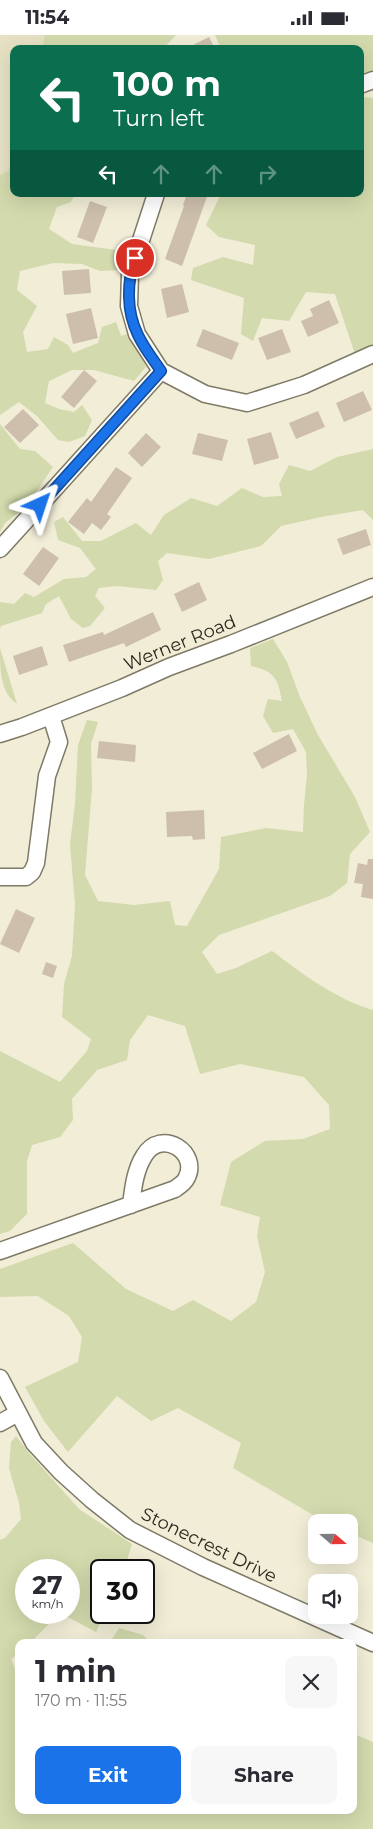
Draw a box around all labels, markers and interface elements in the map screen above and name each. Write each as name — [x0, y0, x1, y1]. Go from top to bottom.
text: 11:54 — [25, 6, 69, 29]
text: 100 m — [113, 62, 221, 105]
icon: left — [30, 65, 95, 130]
text: Turn left — [113, 105, 205, 132]
icon: left — [94, 160, 122, 188]
icon: ahead — [147, 160, 175, 188]
icon: ahead — [200, 160, 228, 188]
icon: right — [253, 160, 281, 188]
pin — [114, 237, 156, 279]
icon: arrive — [121, 244, 149, 272]
position arrow — [13, 478, 65, 530]
street label: Werner Road — [121, 611, 239, 675]
street label: Stonecrest Drive — [138, 1503, 281, 1587]
north arrow — [308, 1514, 358, 1564]
map controls — [308, 1514, 358, 1624]
speed limit sign: 30 — [90, 1559, 155, 1624]
text: 27 — [32, 1570, 63, 1600]
button: sound — [308, 1574, 358, 1624]
text: km/h — [31, 1596, 64, 1611]
text: 1 min — [35, 1653, 116, 1690]
button: close — [285, 1656, 337, 1708]
text: 170 m · 11:55 — [35, 1691, 127, 1710]
button: Exit — [35, 1746, 181, 1804]
button: Share — [191, 1746, 337, 1804]

